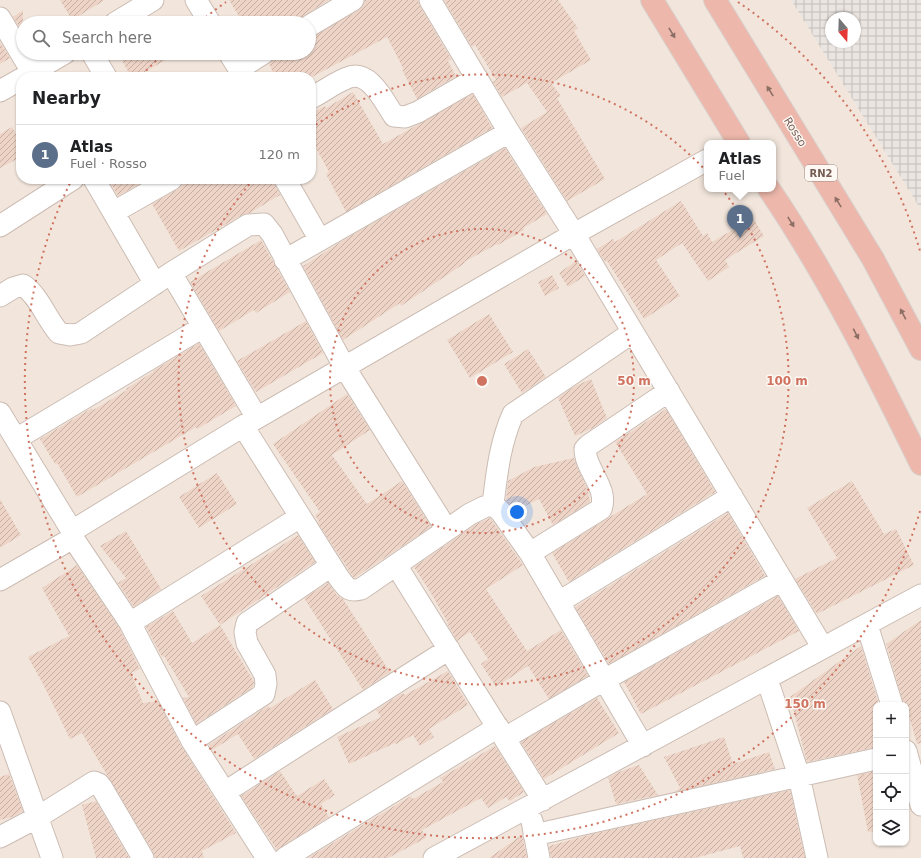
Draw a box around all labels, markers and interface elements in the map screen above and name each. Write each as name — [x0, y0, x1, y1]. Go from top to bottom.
north arrow — [825, 12, 861, 48]
search box — [16, 16, 316, 60]
icon: search — [30, 27, 52, 49]
one-way arrow — [669, 27, 676, 39]
text: Search here — [62, 29, 152, 47]
one-way arrow — [767, 85, 774, 97]
text: Nearby — [32, 88, 101, 108]
street label: Rosso — [781, 115, 809, 149]
text: Atlas — [70, 138, 113, 156]
popup — [704, 140, 776, 192]
text: 1 — [40, 147, 50, 162]
text: 120 m — [258, 147, 300, 162]
text: Atlas — [719, 150, 761, 168]
text: Fuel · Rosso — [70, 156, 147, 171]
road number: RN2 — [805, 165, 837, 181]
text: Fuel — [719, 168, 745, 183]
one-way arrow — [835, 196, 842, 208]
pin: 1 — [727, 205, 753, 238]
one-way arrow — [787, 216, 795, 227]
one-way arrow — [899, 309, 906, 320]
one-way arrow — [852, 329, 859, 340]
centre of rings — [475, 374, 489, 388]
text: 50 m — [617, 374, 651, 388]
text: 100 m — [766, 374, 808, 388]
your location — [507, 502, 527, 522]
text: 150 m — [784, 697, 826, 711]
map controls — [873, 702, 909, 846]
button: + — [873, 702, 909, 738]
button: − — [873, 738, 909, 774]
button: locate — [873, 774, 909, 810]
button: layers — [873, 810, 909, 846]

